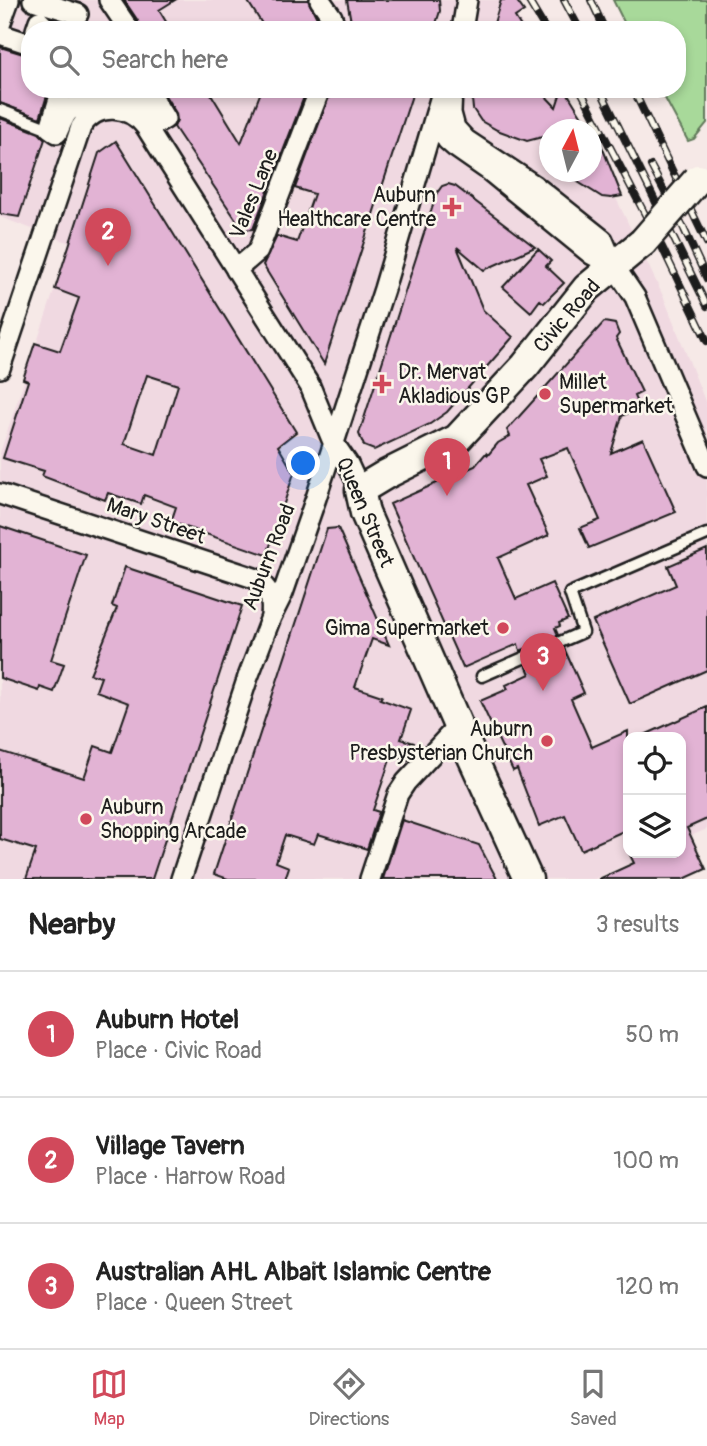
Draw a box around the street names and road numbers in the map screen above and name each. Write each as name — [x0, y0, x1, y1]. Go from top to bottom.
street label: Vales Lane — [224, 144, 285, 243]
street label: Civic Road — [528, 273, 606, 359]
street label: Queen Street — [330, 453, 401, 572]
street label: Mary Street — [103, 491, 210, 551]
street label: Auburn Road — [236, 500, 302, 614]

